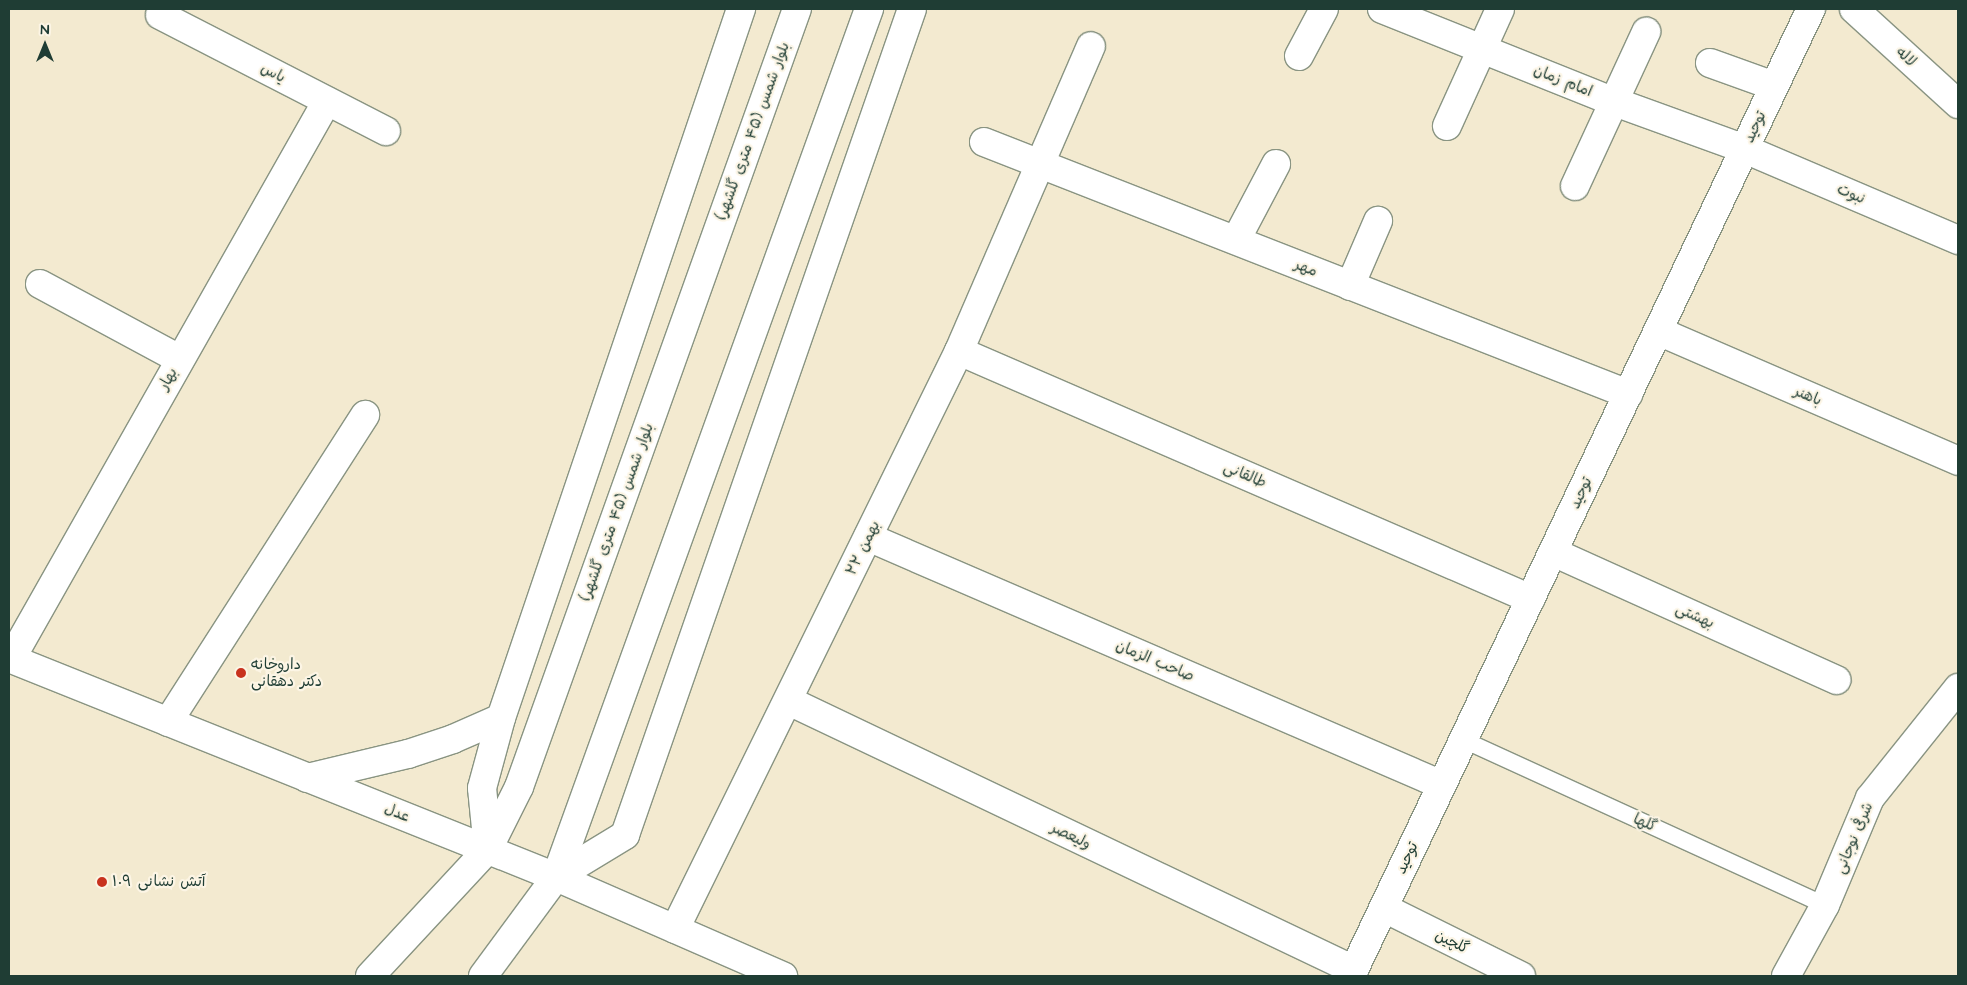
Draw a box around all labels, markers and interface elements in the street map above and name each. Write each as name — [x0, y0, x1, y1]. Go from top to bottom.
north arrow — [20, 20, 70, 70]
text: N — [41, 20, 49, 40]
street label: بلوار شمس (۴۵ متری گلشهر) — [712, 40, 794, 222]
street label: لاله — [1892, 43, 1920, 71]
street label: یاس — [258, 59, 288, 87]
street label: امام زمان — [1531, 61, 1595, 101]
street label: توحید — [1740, 108, 1770, 146]
street label: نبوت — [1834, 180, 1868, 208]
street label: مهر — [1292, 255, 1320, 281]
street label: بهار — [155, 365, 181, 393]
street label: باهنر — [1792, 382, 1824, 410]
street label: بلوار شمس (۴۵ متری گلشهر) — [576, 421, 658, 603]
street label: طالقانی — [1221, 458, 1269, 492]
street label: توحید — [1566, 474, 1596, 512]
street label: ۲۲ بهمن — [842, 518, 884, 578]
street label: بهشتی — [1673, 600, 1717, 632]
street label: صاحب الزمان — [1113, 636, 1197, 686]
place label: داروخانه دکتر دهقانی — [251, 655, 322, 690]
marker: داروخانه دکتر دهقانی — [235, 667, 247, 679]
street label: عدل — [382, 800, 412, 826]
street label: شرفی نوجانی — [1831, 800, 1877, 876]
street label: گلها — [1630, 810, 1660, 836]
street label: ولیعصر — [1048, 819, 1094, 853]
street label: توحید — [1392, 839, 1422, 877]
place label: آتش نشانی ۱۰۹ — [112, 873, 205, 891]
marker: آتش نشانی ۱۰۹ — [96, 876, 108, 888]
street label: گلچین — [1432, 926, 1472, 958]

